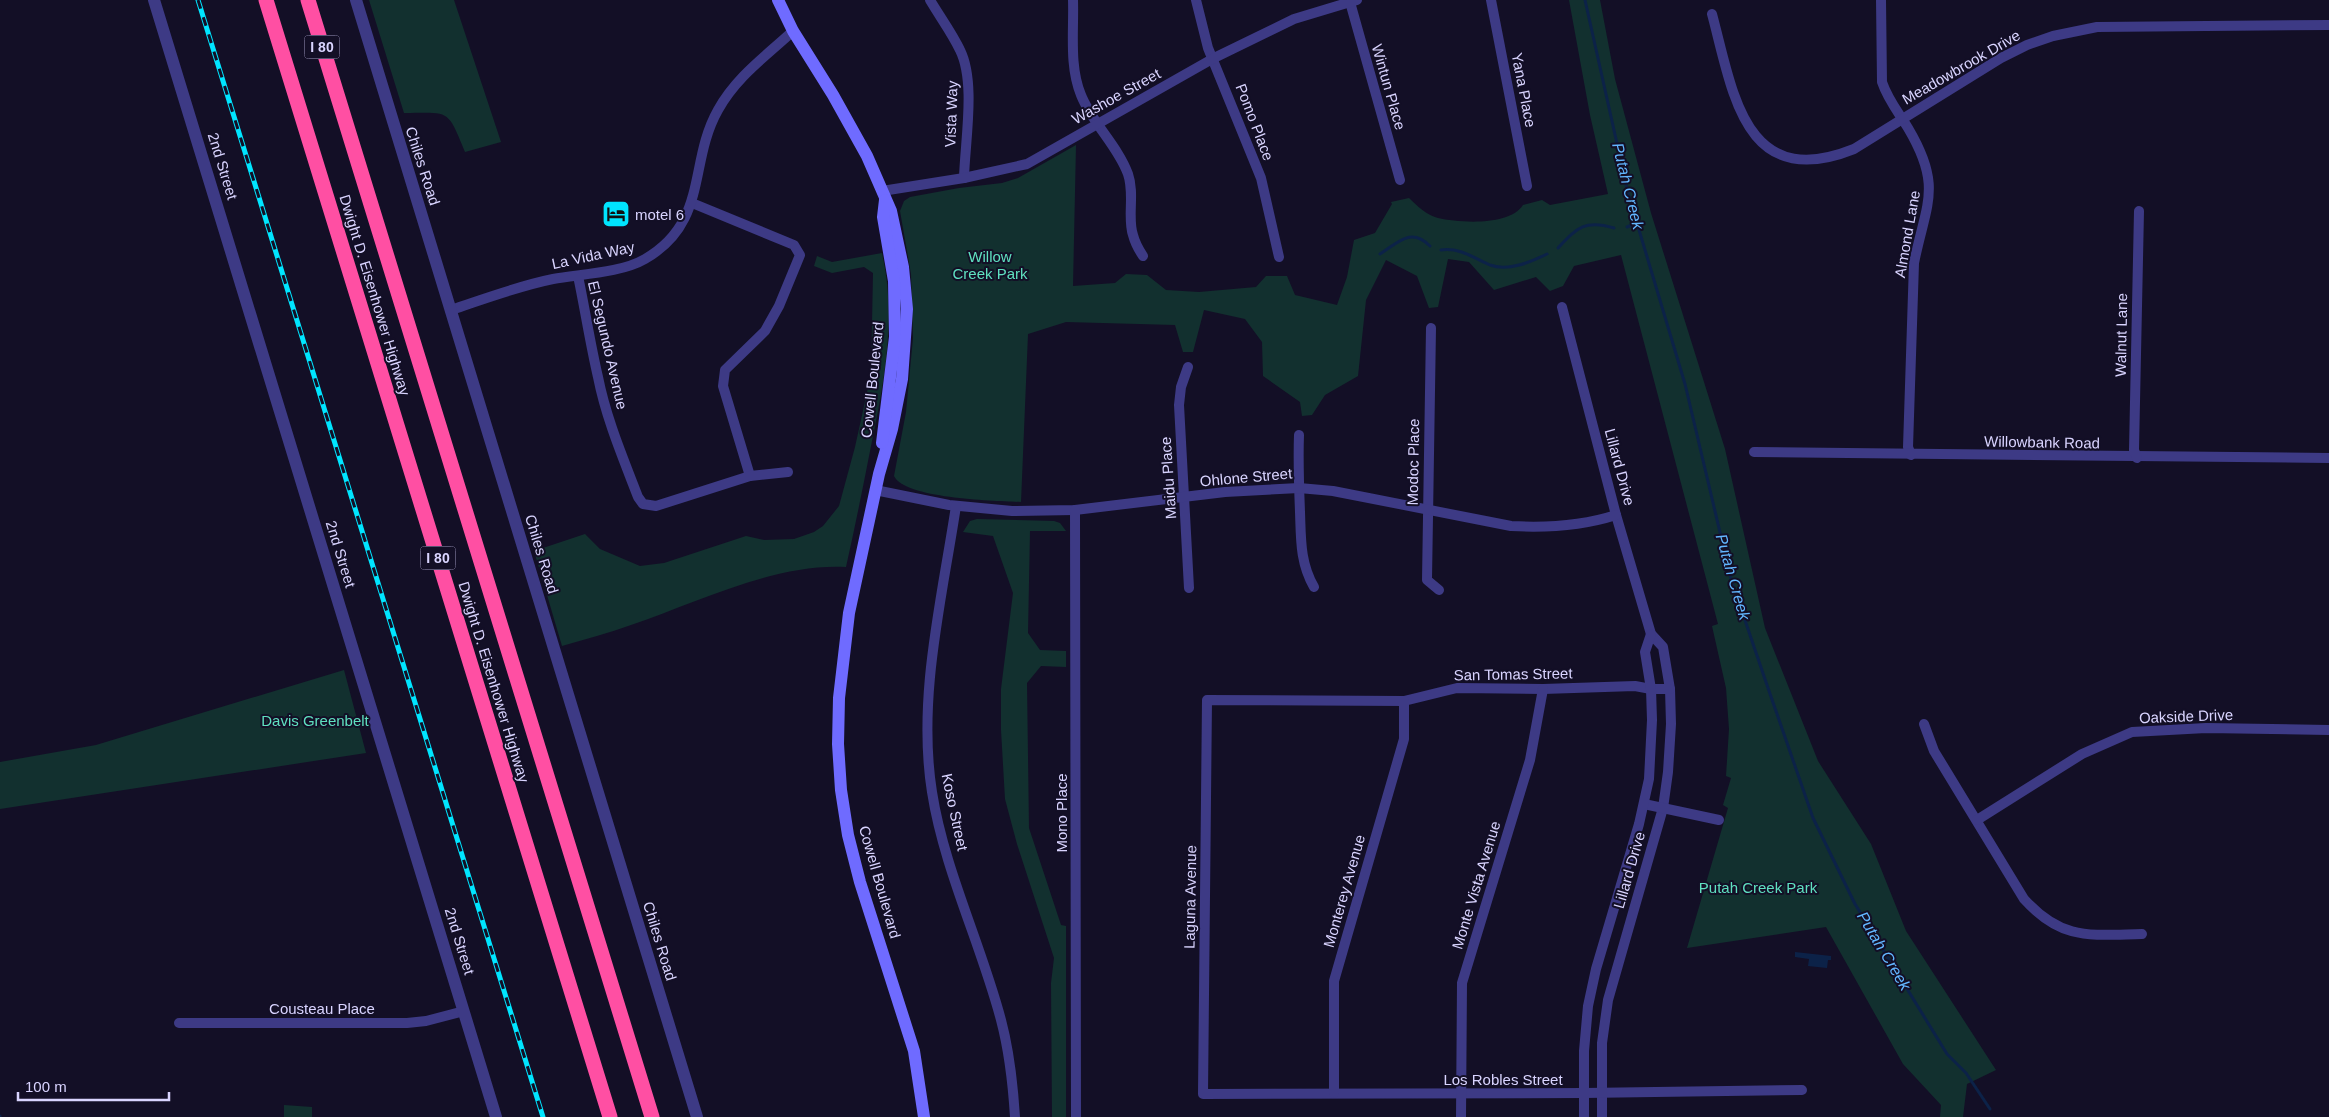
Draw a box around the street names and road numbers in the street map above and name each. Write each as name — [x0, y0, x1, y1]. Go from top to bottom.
street label: Meadowbrook Drive — [1899, 26, 2023, 108]
road number: I 80 — [304, 36, 340, 58]
street label: Wintun Place — [1369, 42, 1409, 132]
street label: Yana Place — [1508, 51, 1540, 129]
street label: Washoe Street — [1069, 64, 1164, 127]
street label: Vista Way — [941, 80, 961, 148]
street label: Pomo Place — [1233, 81, 1277, 163]
street label: Chiles Road — [402, 125, 444, 207]
street label: 2nd Street — [205, 130, 241, 202]
street label: Almond Lane — [1891, 189, 1923, 279]
street label: Dwight D. Eisenhower Highway — [336, 192, 414, 398]
street label: La Vida Way — [550, 238, 636, 272]
street label: El Segundo Avenue — [585, 279, 631, 411]
street label: Walnut Lane — [2112, 293, 2130, 377]
street label: Cowell Boulevard — [857, 321, 887, 439]
street label: Modoc Place — [1404, 418, 1422, 506]
street label: Lillard Drive — [1602, 427, 1638, 507]
street label: Willowbank Road — [1984, 432, 2100, 452]
street label: Maidu Place — [1157, 436, 1179, 520]
street label: Ohlone Street — [1199, 464, 1294, 490]
street label: Chiles Road — [522, 512, 562, 596]
street label: 2nd Street — [323, 518, 359, 590]
road number: I 80 — [420, 546, 456, 570]
street label: Dwight D. Eisenhower Highway — [455, 579, 533, 785]
street label: San Tomas Street — [1453, 664, 1573, 684]
street label: Oakside Drive — [2139, 706, 2233, 726]
street label: Koso Street — [939, 772, 972, 853]
street label: Mono Place — [1053, 773, 1070, 853]
street label: Monte Vista Avenue — [1448, 819, 1504, 951]
street label: Cowell Boulevard — [856, 824, 904, 940]
street label: Lillard Drive — [1610, 830, 1648, 910]
street label: Monterey Avenue — [1320, 833, 1368, 949]
street label: Laguna Avenue — [1181, 845, 1199, 949]
street label: Chiles Road — [640, 899, 680, 983]
street label: 2nd Street — [442, 905, 478, 977]
street label: Cousteau Place — [269, 1000, 375, 1017]
street label: Los Robles Street — [1443, 1071, 1563, 1088]

